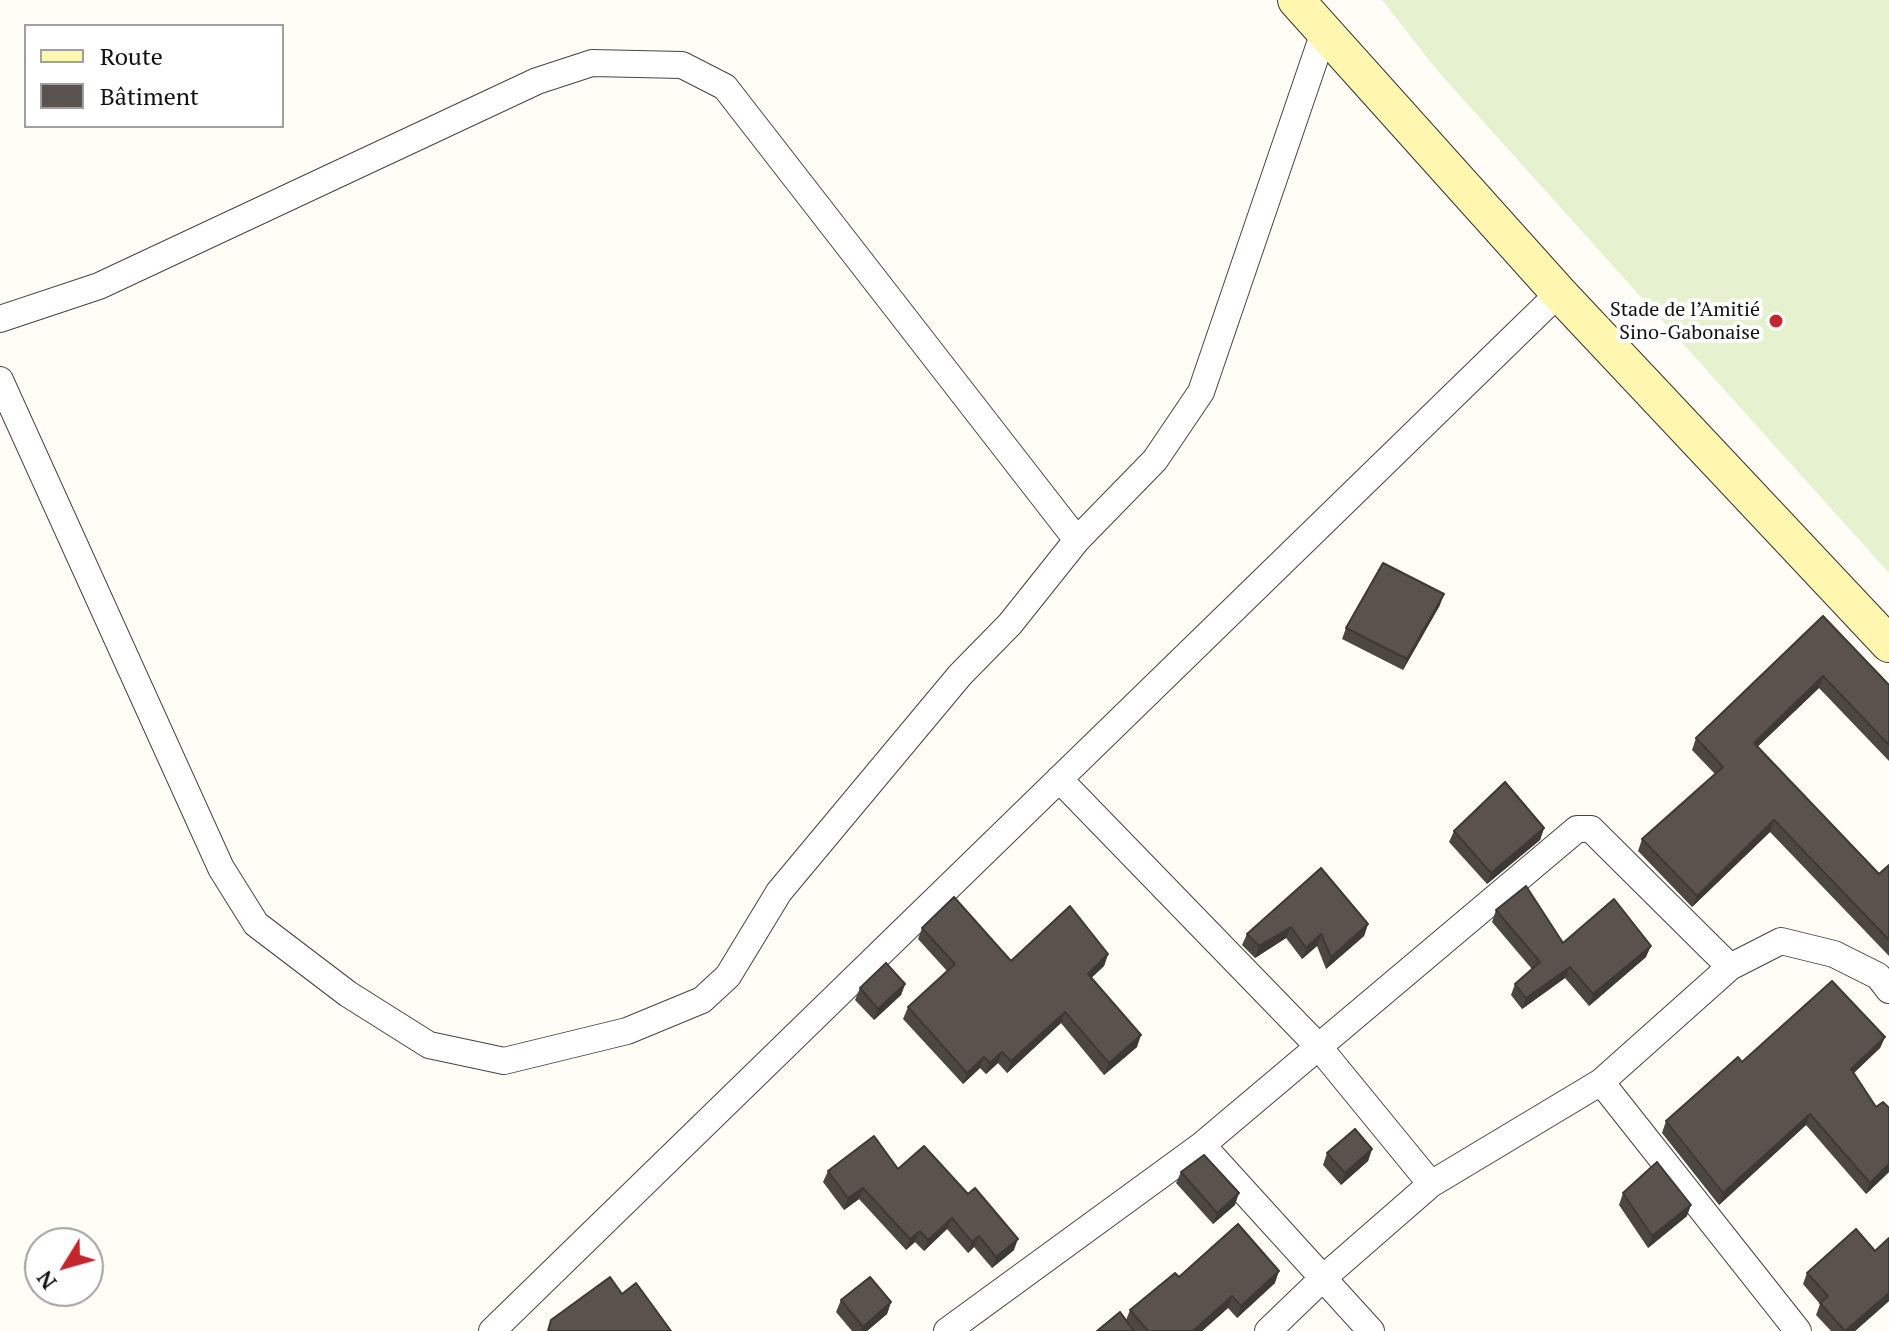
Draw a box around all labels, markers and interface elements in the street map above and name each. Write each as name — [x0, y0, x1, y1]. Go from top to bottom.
legend — [24, 24, 284, 128]
text: Route — [100, 40, 163, 72]
text: Bâtiment — [100, 80, 199, 112]
place label: Stade de l’Amitié Sino-Gabonaise — [1610, 298, 1760, 345]
marker: Stade de l’Amitié Sino-Gabonaise — [1767, 312, 1785, 330]
north arrow — [24, 1227, 104, 1307]
text: N — [29, 1265, 63, 1296]

